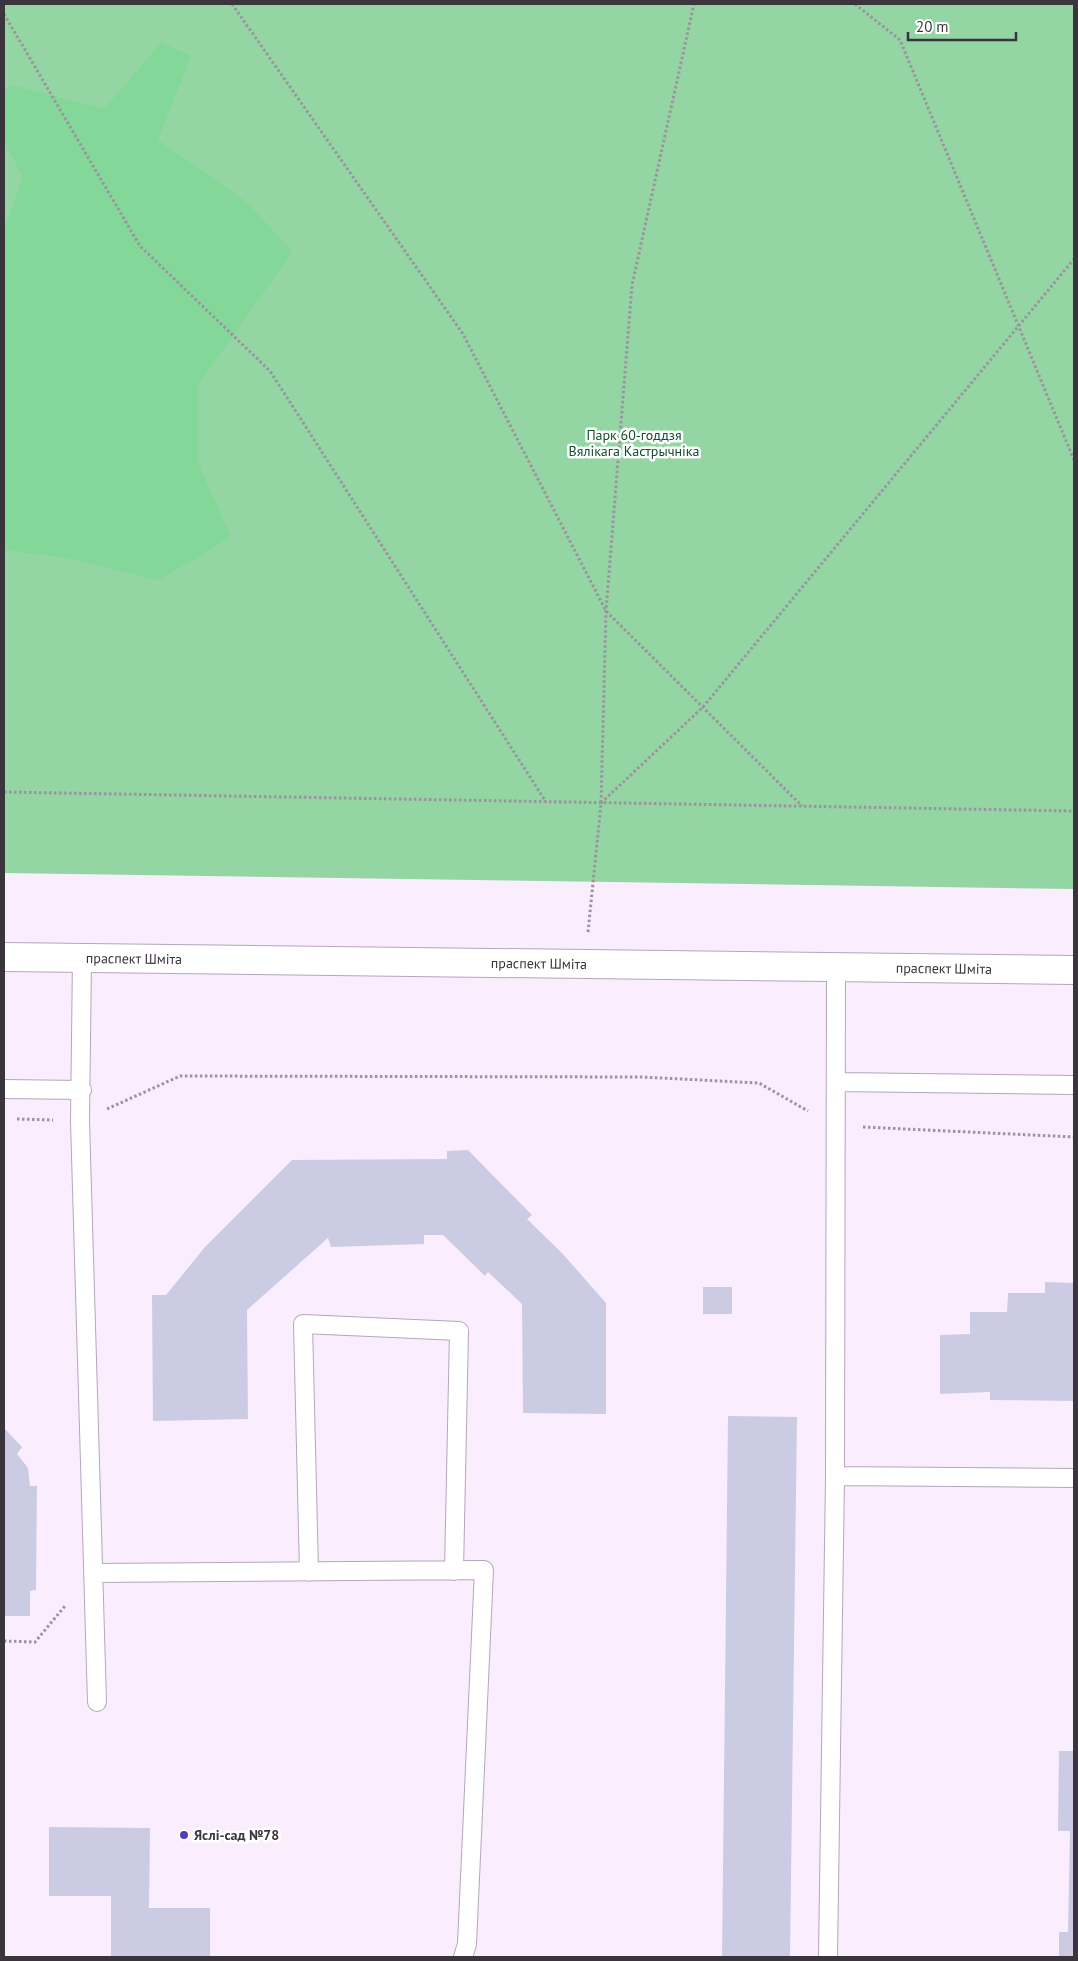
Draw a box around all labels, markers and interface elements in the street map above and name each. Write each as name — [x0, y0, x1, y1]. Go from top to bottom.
scale bar — [908, 10, 1016, 42]
text: 20 m — [916, 17, 949, 36]
park label: Парк 60-годдзя Вялікага Кастрычніка — [569, 426, 699, 460]
street label: праспект Шміта — [86, 949, 182, 968]
street label: праспект Шміта — [491, 954, 587, 973]
street label: праспект Шміта — [896, 959, 992, 978]
place label: Яслі-сад №78 — [194, 1826, 279, 1844]
marker: Яслі-сад №78 — [178, 1829, 190, 1841]

